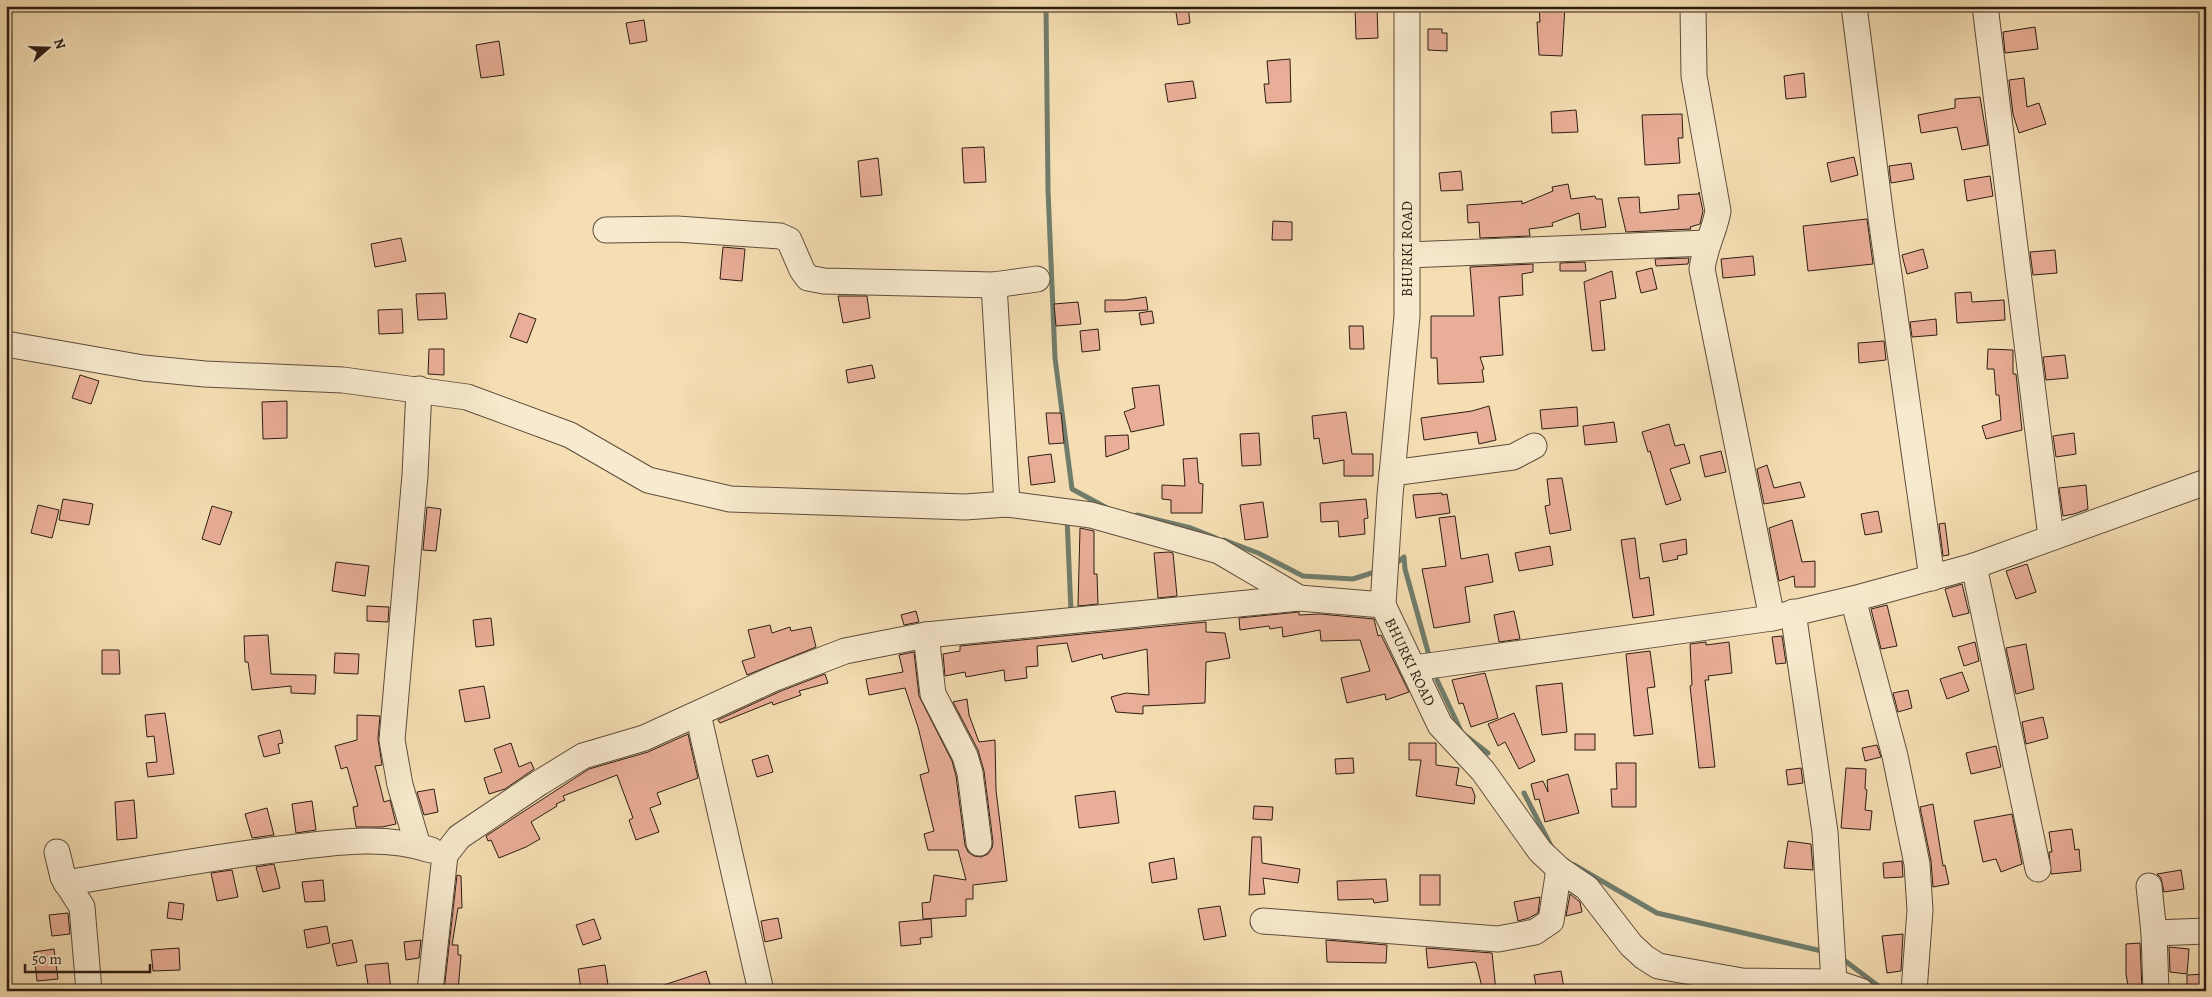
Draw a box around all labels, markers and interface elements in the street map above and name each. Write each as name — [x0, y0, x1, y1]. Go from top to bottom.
north arrow — [22, 22, 72, 72]
text: N — [49, 36, 70, 52]
street label: BHURKI ROAD — [1397, 201, 1417, 297]
street label: BHURKI ROAD — [1380, 614, 1440, 710]
scale bar — [25, 942, 150, 974]
text: 50 m — [32, 949, 62, 969]

